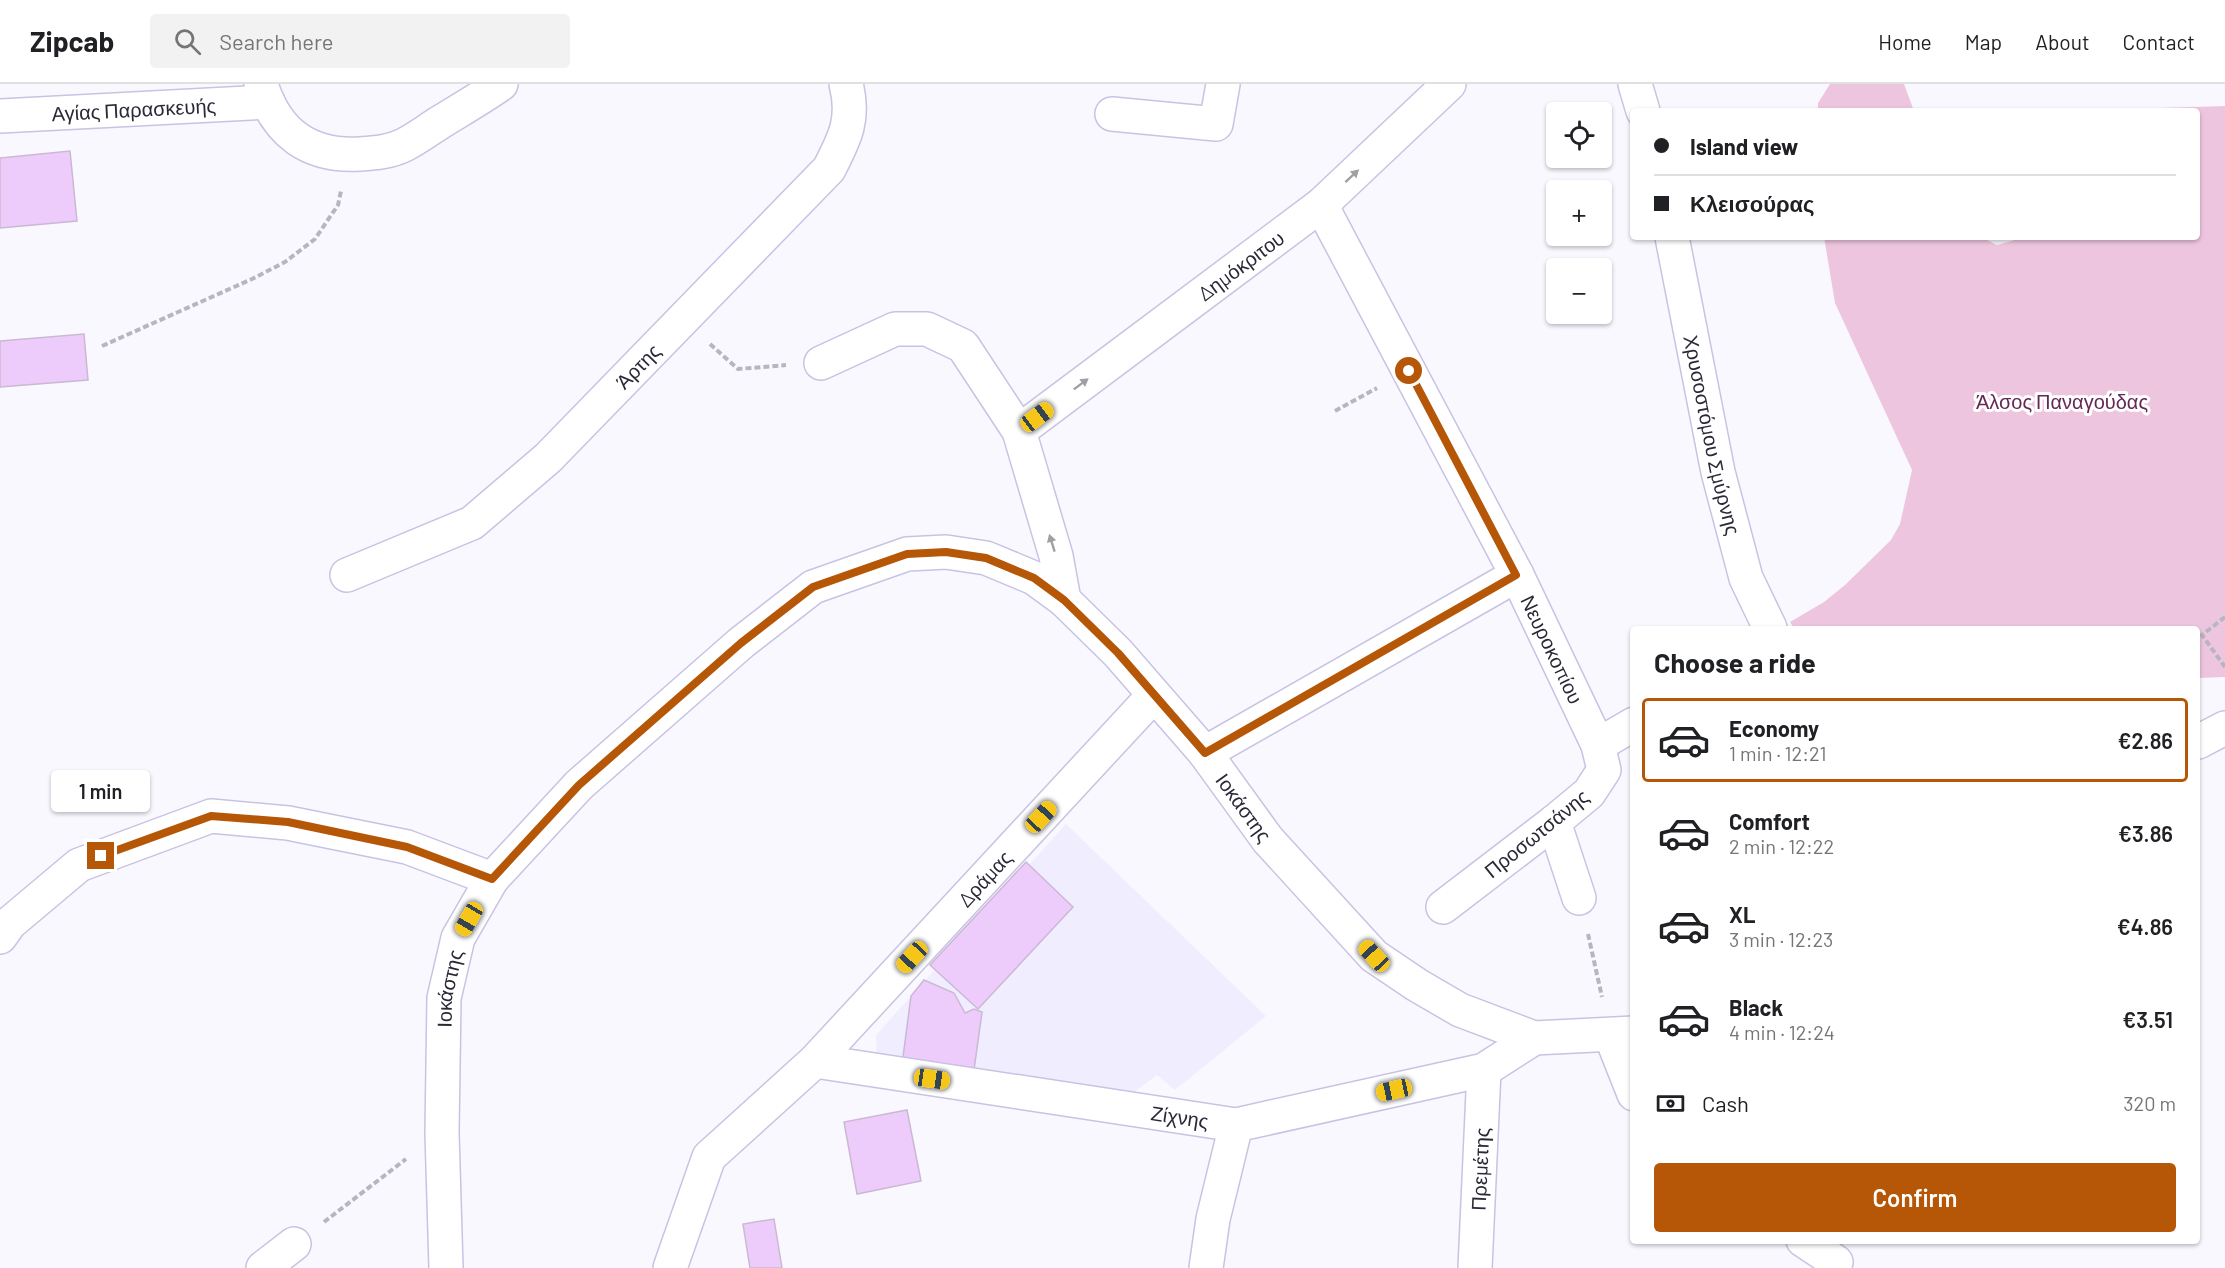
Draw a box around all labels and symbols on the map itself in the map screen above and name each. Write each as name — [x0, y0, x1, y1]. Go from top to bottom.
street label: Αγίας Παρασκευής — [51, 93, 217, 125]
one-way arrow — [1345, 169, 1359, 183]
street label: Δημόκριτου — [1193, 225, 1289, 305]
street label: Χρυσοστόμου Σμύρνης — [1679, 333, 1746, 538]
street label: Άρτης — [611, 338, 665, 393]
route start — [1395, 357, 1422, 384]
one-way arrow — [1073, 378, 1089, 390]
park label: Άλσος Παναγούδας — [1976, 389, 2148, 413]
car — [1017, 399, 1057, 435]
one-way arrow — [1047, 534, 1056, 552]
street label: Νευροκοπίου — [1516, 591, 1588, 707]
street label: Ιοκάστης — [1211, 768, 1277, 847]
callout: 1 min — [51, 769, 150, 811]
street label: Προσωτσάνης — [1479, 784, 1593, 882]
car — [1022, 798, 1060, 836]
route end — [87, 842, 114, 869]
street label: Δράμας — [953, 845, 1017, 911]
car — [452, 899, 486, 939]
car — [1355, 937, 1393, 975]
car — [893, 938, 931, 976]
street label: Ιοκάστης — [432, 947, 467, 1028]
car — [913, 1068, 951, 1090]
car — [1375, 1077, 1413, 1103]
street label: Ζίχνης — [1149, 1100, 1211, 1133]
street label: Πρεμέτης — [1466, 1127, 1493, 1211]

